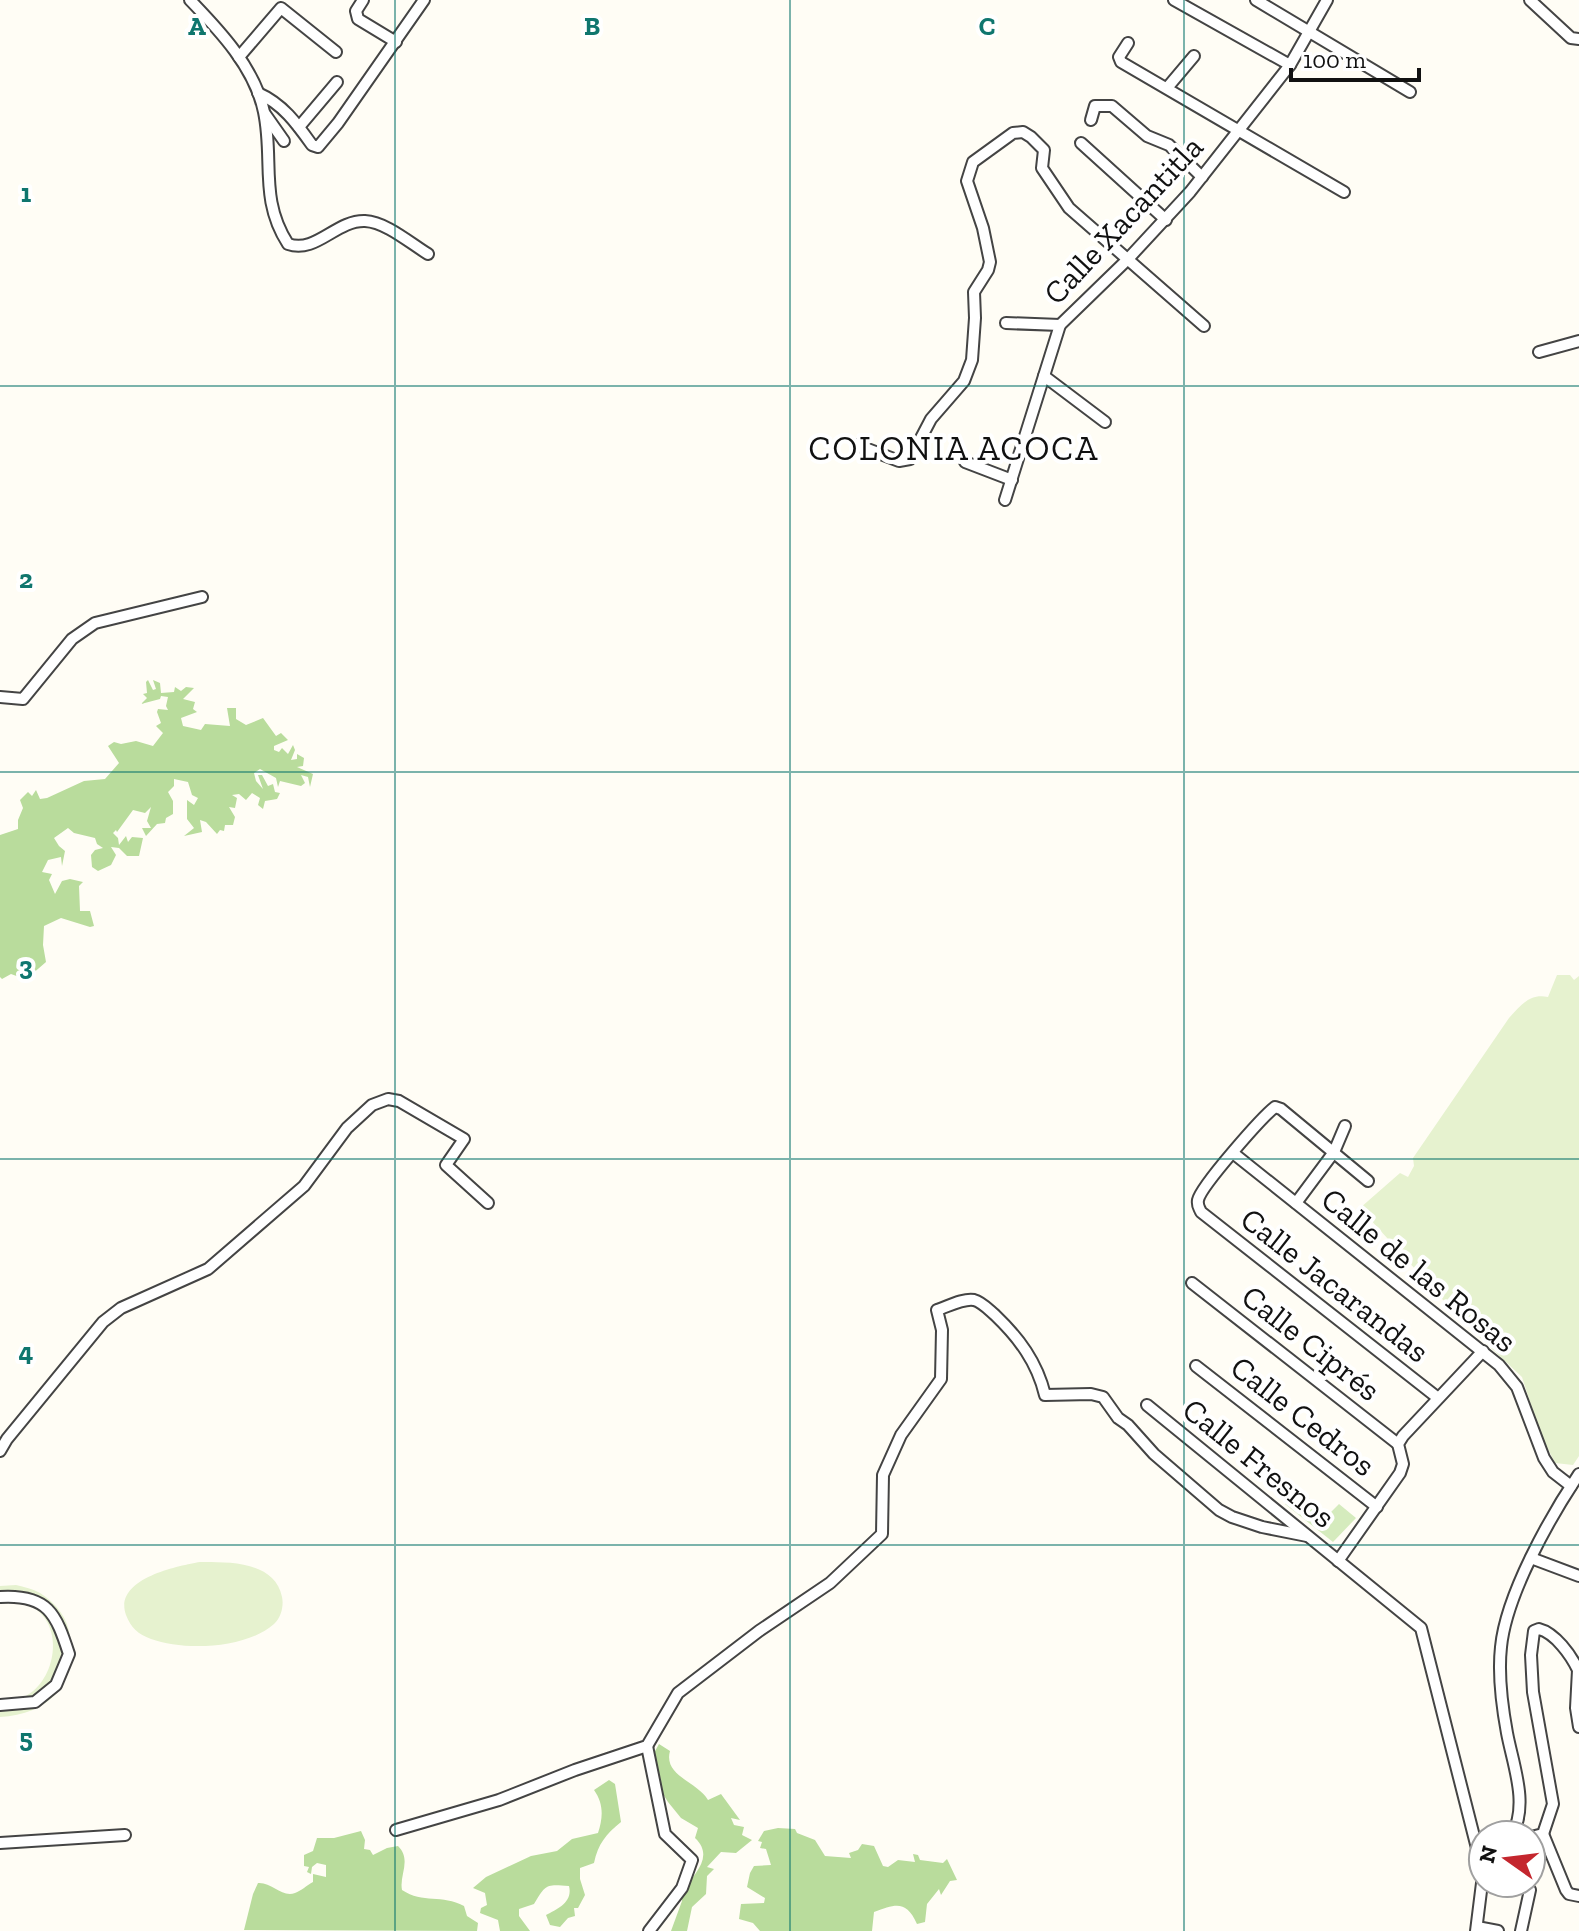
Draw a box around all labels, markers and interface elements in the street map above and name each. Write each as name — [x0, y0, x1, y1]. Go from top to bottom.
text: A — [188, 10, 206, 42]
text: B — [584, 10, 600, 42]
text: C — [979, 10, 995, 42]
scale bar — [1291, 32, 1419, 82]
text: 100 m — [1303, 45, 1366, 74]
street label: Calle Xacantitla — [1035, 128, 1211, 312]
text: 1 — [21, 177, 32, 209]
district label: COLONIA ACOCA — [809, 428, 1099, 469]
text: 2 — [19, 563, 33, 595]
text: 3 — [19, 950, 33, 982]
street label: Calle de las Rosas — [1314, 1180, 1524, 1360]
street label: Calle Jacarandas — [1233, 1200, 1437, 1370]
street label: Calle Ciprés — [1234, 1277, 1388, 1409]
text: 4 — [19, 1336, 34, 1368]
street label: Calle Cedros — [1223, 1348, 1383, 1484]
street label: Calle Fresnos — [1175, 1390, 1343, 1536]
text: 5 — [19, 1722, 33, 1754]
north arrow — [1467, 1819, 1547, 1899]
text: N — [1473, 1843, 1503, 1866]

